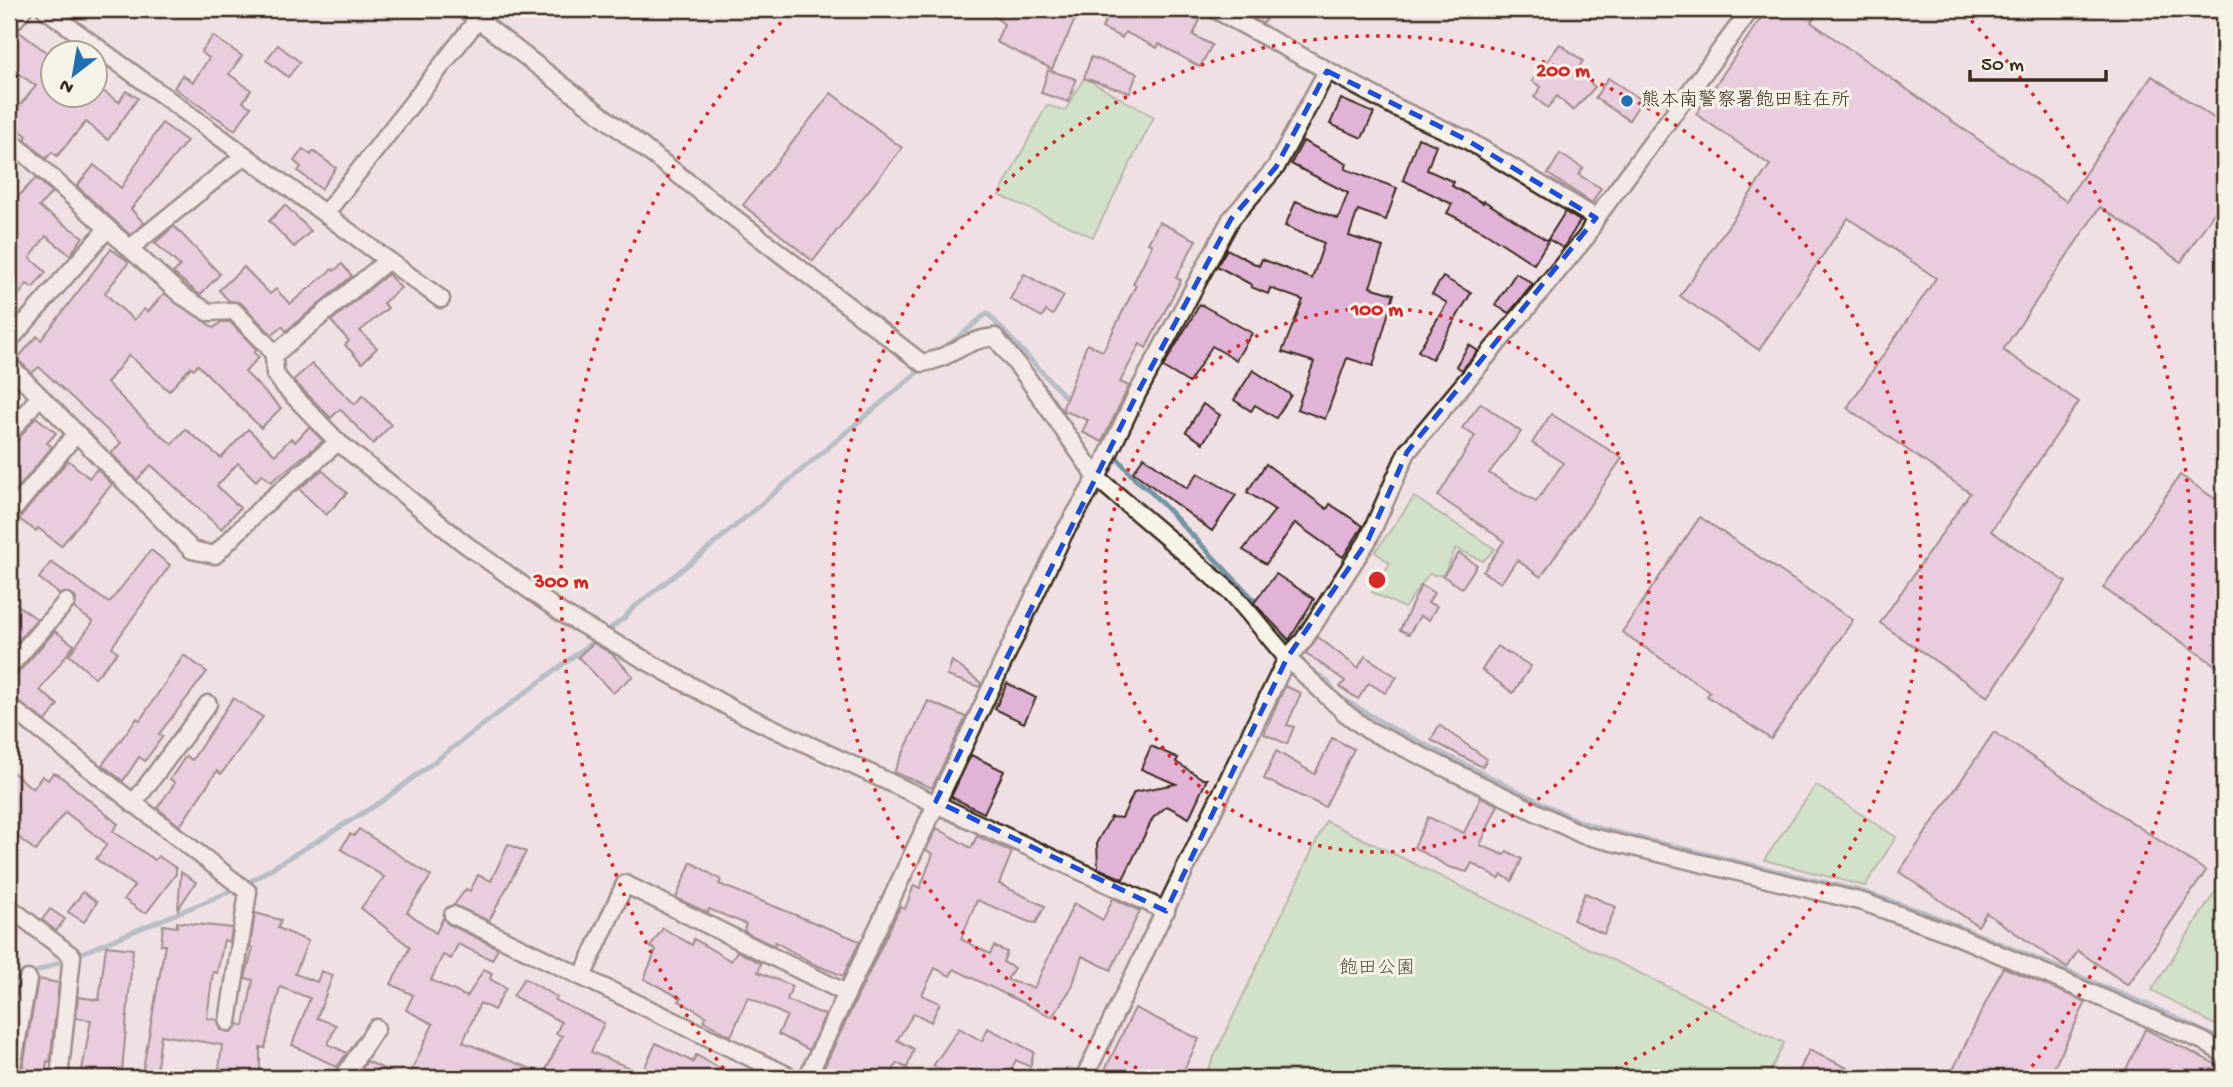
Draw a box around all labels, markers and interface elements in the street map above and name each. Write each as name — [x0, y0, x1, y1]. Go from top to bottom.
north arrow — [38, 38, 108, 108]
scale bar — [1970, 38, 2107, 82]
text: 50 m — [1981, 54, 2024, 79]
text: 200 m — [1536, 60, 1590, 85]
text: N — [56, 73, 78, 99]
place label: 熊本南警察署飽田駐在所 — [1641, 89, 1850, 113]
marker: 熊本南警察署飽田駐在所 — [1619, 93, 1635, 109]
text: 100 m — [1350, 299, 1403, 324]
centre of rings — [1365, 568, 1389, 592]
text: 300 m — [533, 571, 588, 596]
park label: 飽田公園 — [1339, 957, 1415, 981]

